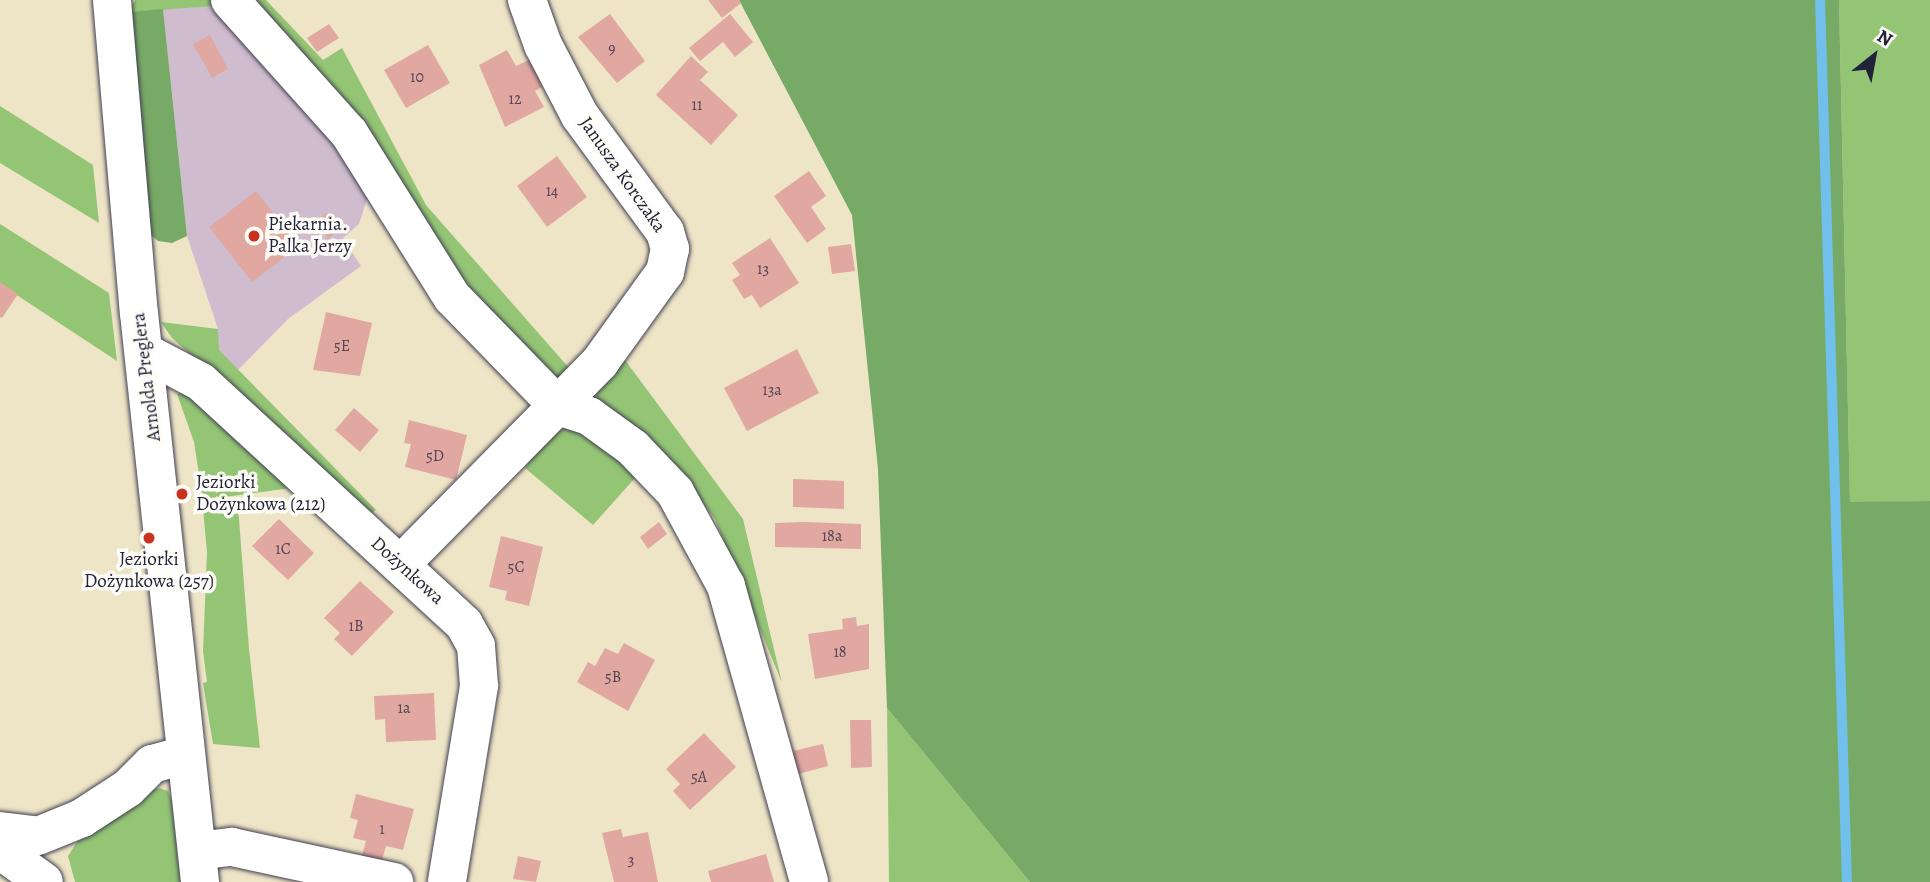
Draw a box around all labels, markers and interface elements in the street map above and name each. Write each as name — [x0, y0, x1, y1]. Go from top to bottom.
north arrow — [1839, 21, 1909, 91]
text: N — [1872, 23, 1897, 53]
house number: 9 — [608, 39, 616, 59]
house number: 10 — [410, 67, 424, 87]
house number: 12 — [508, 89, 522, 109]
house number: 11 — [692, 95, 702, 115]
street label: Janusza Korczaka — [574, 113, 670, 237]
house number: 14 — [546, 181, 558, 201]
place label: Piekarnia. Palka Jerzy — [268, 214, 352, 258]
marker: Piekarnia. Palka Jerzy — [246, 228, 262, 244]
house number: 13 — [757, 259, 769, 279]
street label: Arnolda Preglera — [128, 311, 166, 443]
house number: 5E — [334, 336, 350, 356]
house number: 13a — [762, 380, 782, 400]
house number: 5D — [426, 446, 444, 466]
place label: Jeziorki Dożynkowa (212) — [196, 472, 325, 516]
marker: Jeziorki Dożynkowa (212) — [174, 486, 190, 502]
house number: 18a — [822, 526, 842, 546]
marker: Jeziorki Dożynkowa (257) — [141, 530, 157, 546]
street label: Dożynkowa — [366, 532, 448, 610]
house number: 1C — [275, 539, 291, 559]
place label: Jeziorki Dożynkowa (257) — [84, 549, 214, 593]
house number: 5C — [508, 557, 524, 577]
house number: 1B — [348, 616, 364, 636]
house number: 18 — [833, 642, 847, 662]
house number: 5B — [605, 667, 621, 687]
house number: 1a — [398, 698, 410, 718]
house number: 5A — [691, 767, 707, 787]
house number: 1 — [379, 819, 385, 839]
house number: 3 — [628, 850, 634, 870]

